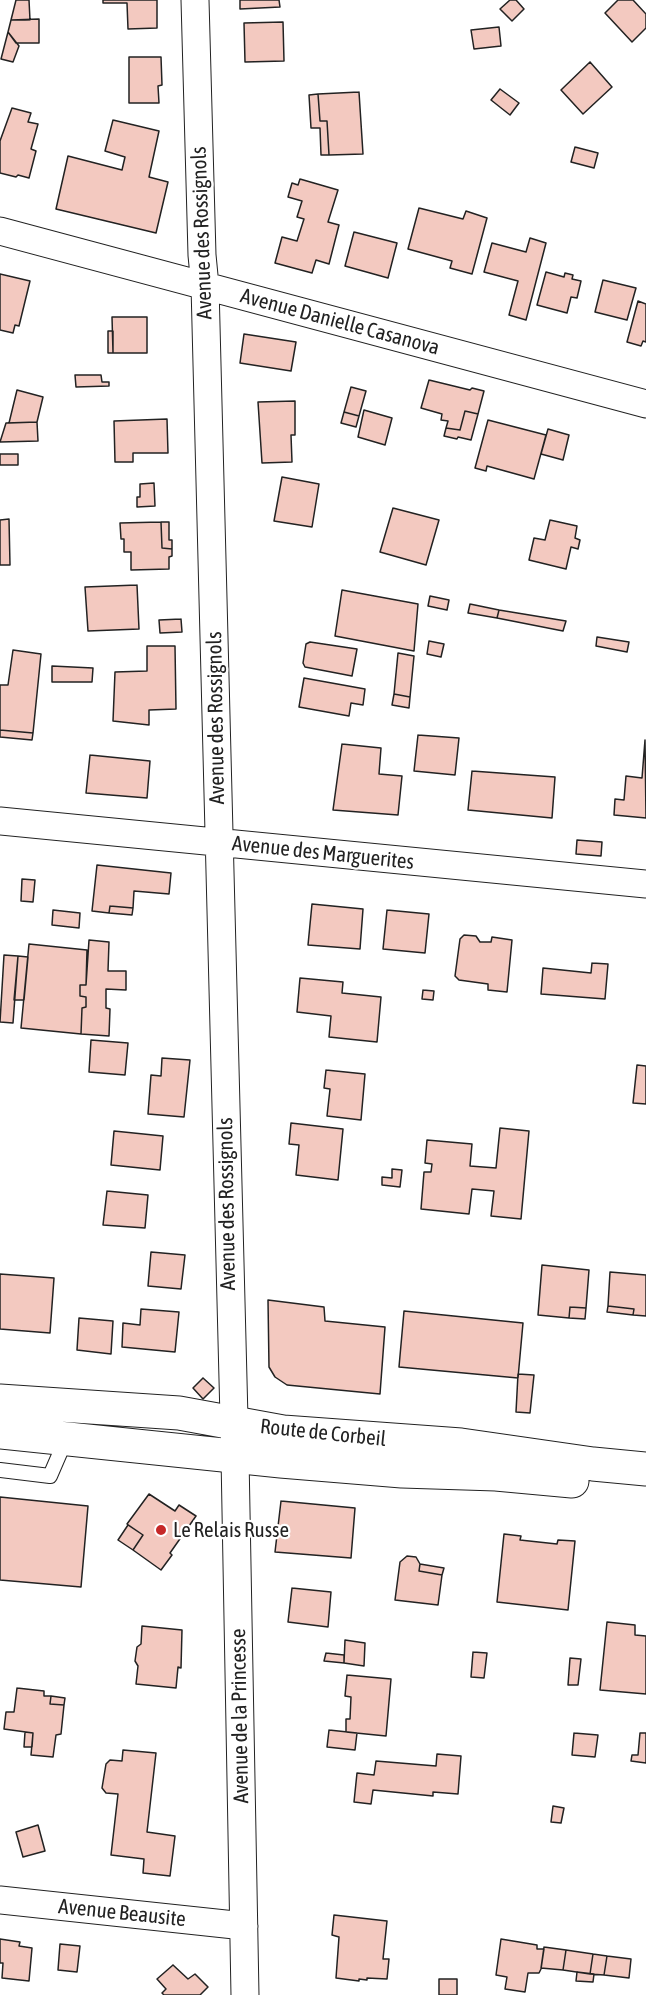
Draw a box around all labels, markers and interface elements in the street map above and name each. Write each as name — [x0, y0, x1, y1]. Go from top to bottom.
street label: Avenue des Rossignols — [186, 146, 218, 320]
street label: Avenue Danielle Casanova — [238, 283, 442, 361]
street label: Avenue des Rossignols — [202, 631, 230, 805]
street label: Avenue des Marguerites — [231, 831, 415, 875]
street label: Avenue des Rossignols — [213, 1117, 241, 1291]
street label: Route de Corbeil — [259, 1414, 387, 1452]
place label: Le Relais Russe — [173, 1517, 289, 1543]
marker: Le Relais Russe — [154, 1523, 168, 1537]
street label: Avenue de la Princesse — [226, 1628, 254, 1804]
street label: Avenue Beausite — [57, 1894, 187, 1932]

